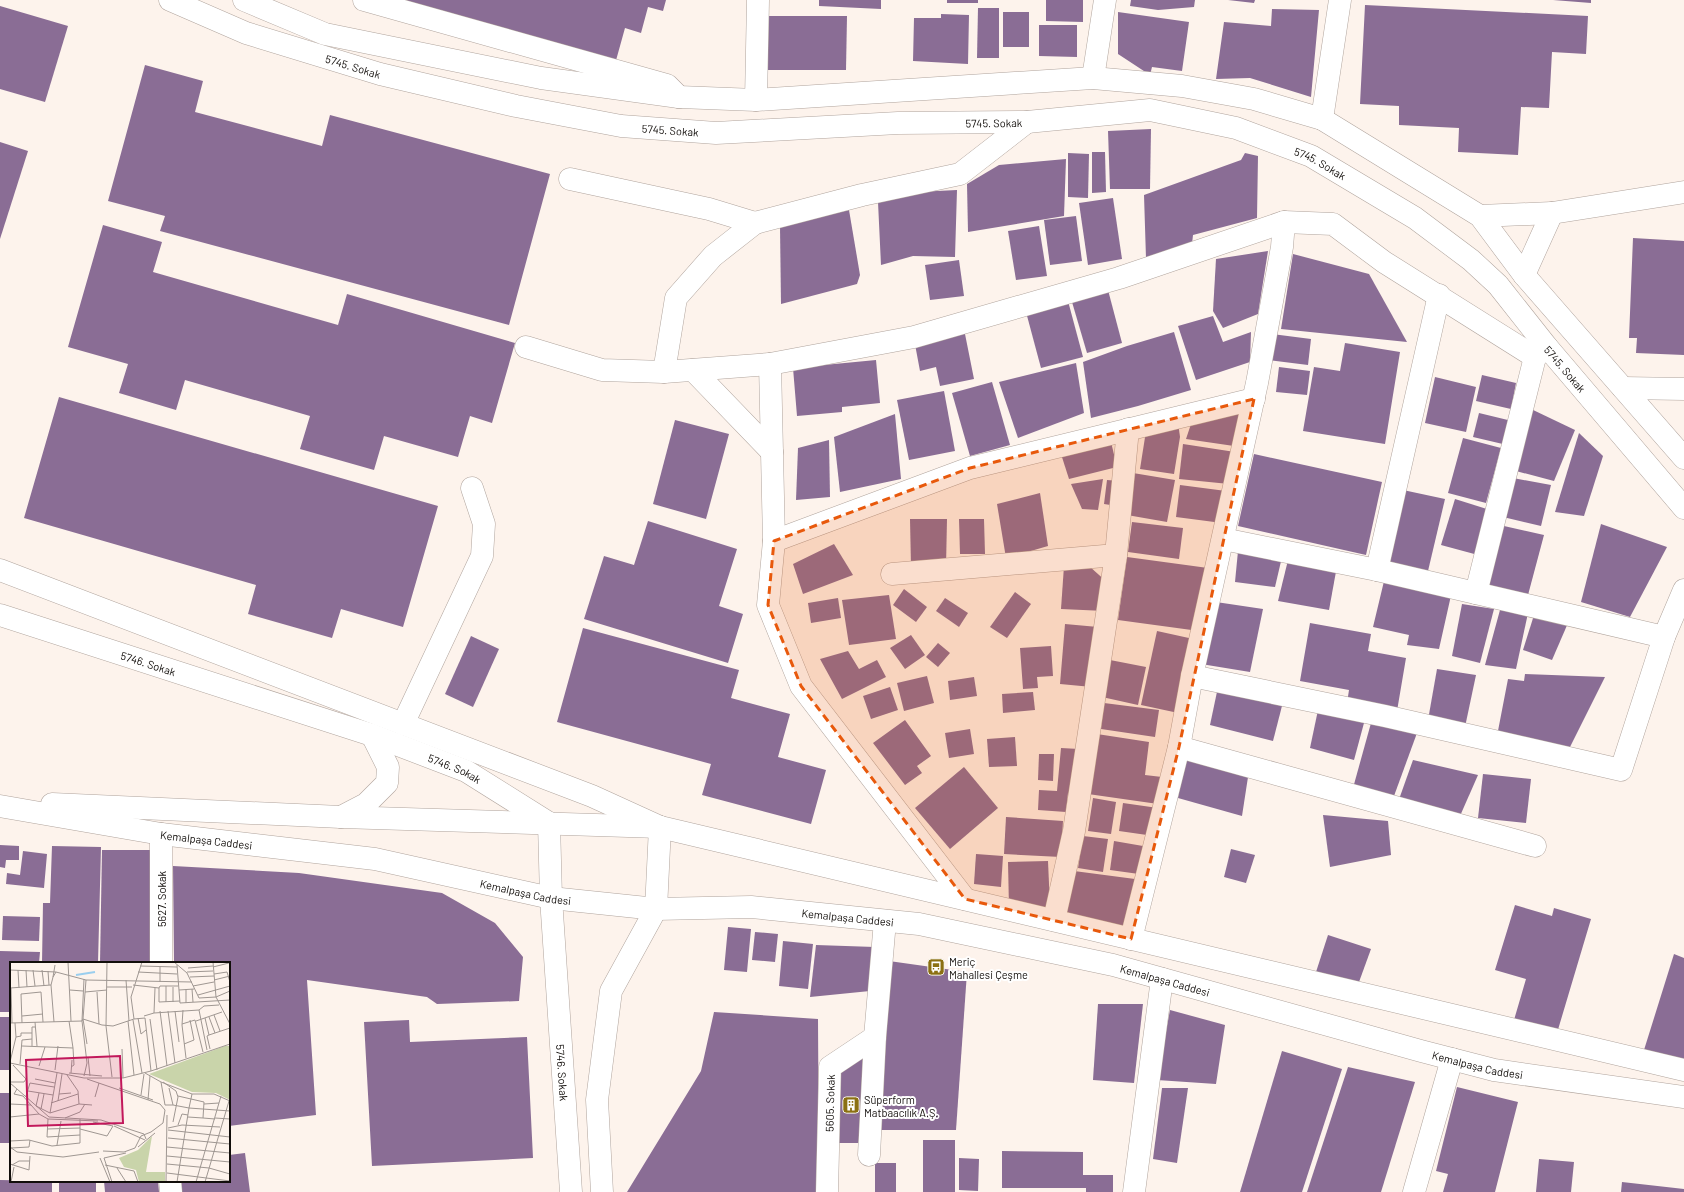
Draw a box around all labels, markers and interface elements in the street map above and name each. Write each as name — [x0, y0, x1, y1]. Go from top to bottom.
street label: 5745. Sokak — [324, 51, 383, 80]
street label: 5745. Sokak — [965, 116, 1023, 129]
street label: 5745. Sokak — [641, 121, 700, 138]
street label: 5745. Sokak — [1293, 144, 1349, 182]
street label: 5745. Sokak — [1542, 343, 1589, 395]
street label: 5746. Sokak — [119, 648, 178, 678]
street label: 5746. Sokak — [426, 751, 484, 786]
street label: Kemalpaşa Caddesi — [159, 827, 253, 851]
street label: 5627. Sokak — [155, 870, 168, 927]
street label: Kemalpaşa Caddesi — [479, 876, 572, 907]
street label: Kemalpaşa Caddesi — [801, 906, 895, 928]
place label: Meriç Mahallesi Çeşme — [949, 955, 1028, 981]
bus stop icon: Meriç Mahallesi Çeşme — [926, 957, 946, 977]
street label: Kemalpaşa Caddesi — [1119, 961, 1212, 998]
inset map — [10, 962, 230, 1182]
street label: 5746. Sokak — [554, 1044, 571, 1102]
street label: Kemalpaşa Caddesi — [1431, 1048, 1524, 1081]
street label: 5605. Sokak — [822, 1074, 836, 1132]
place label: Süperform Matbaacılık A.Ş. — [864, 1093, 938, 1119]
building icon: Süperform Matbaacılık A.Ş. — [841, 1095, 861, 1115]

